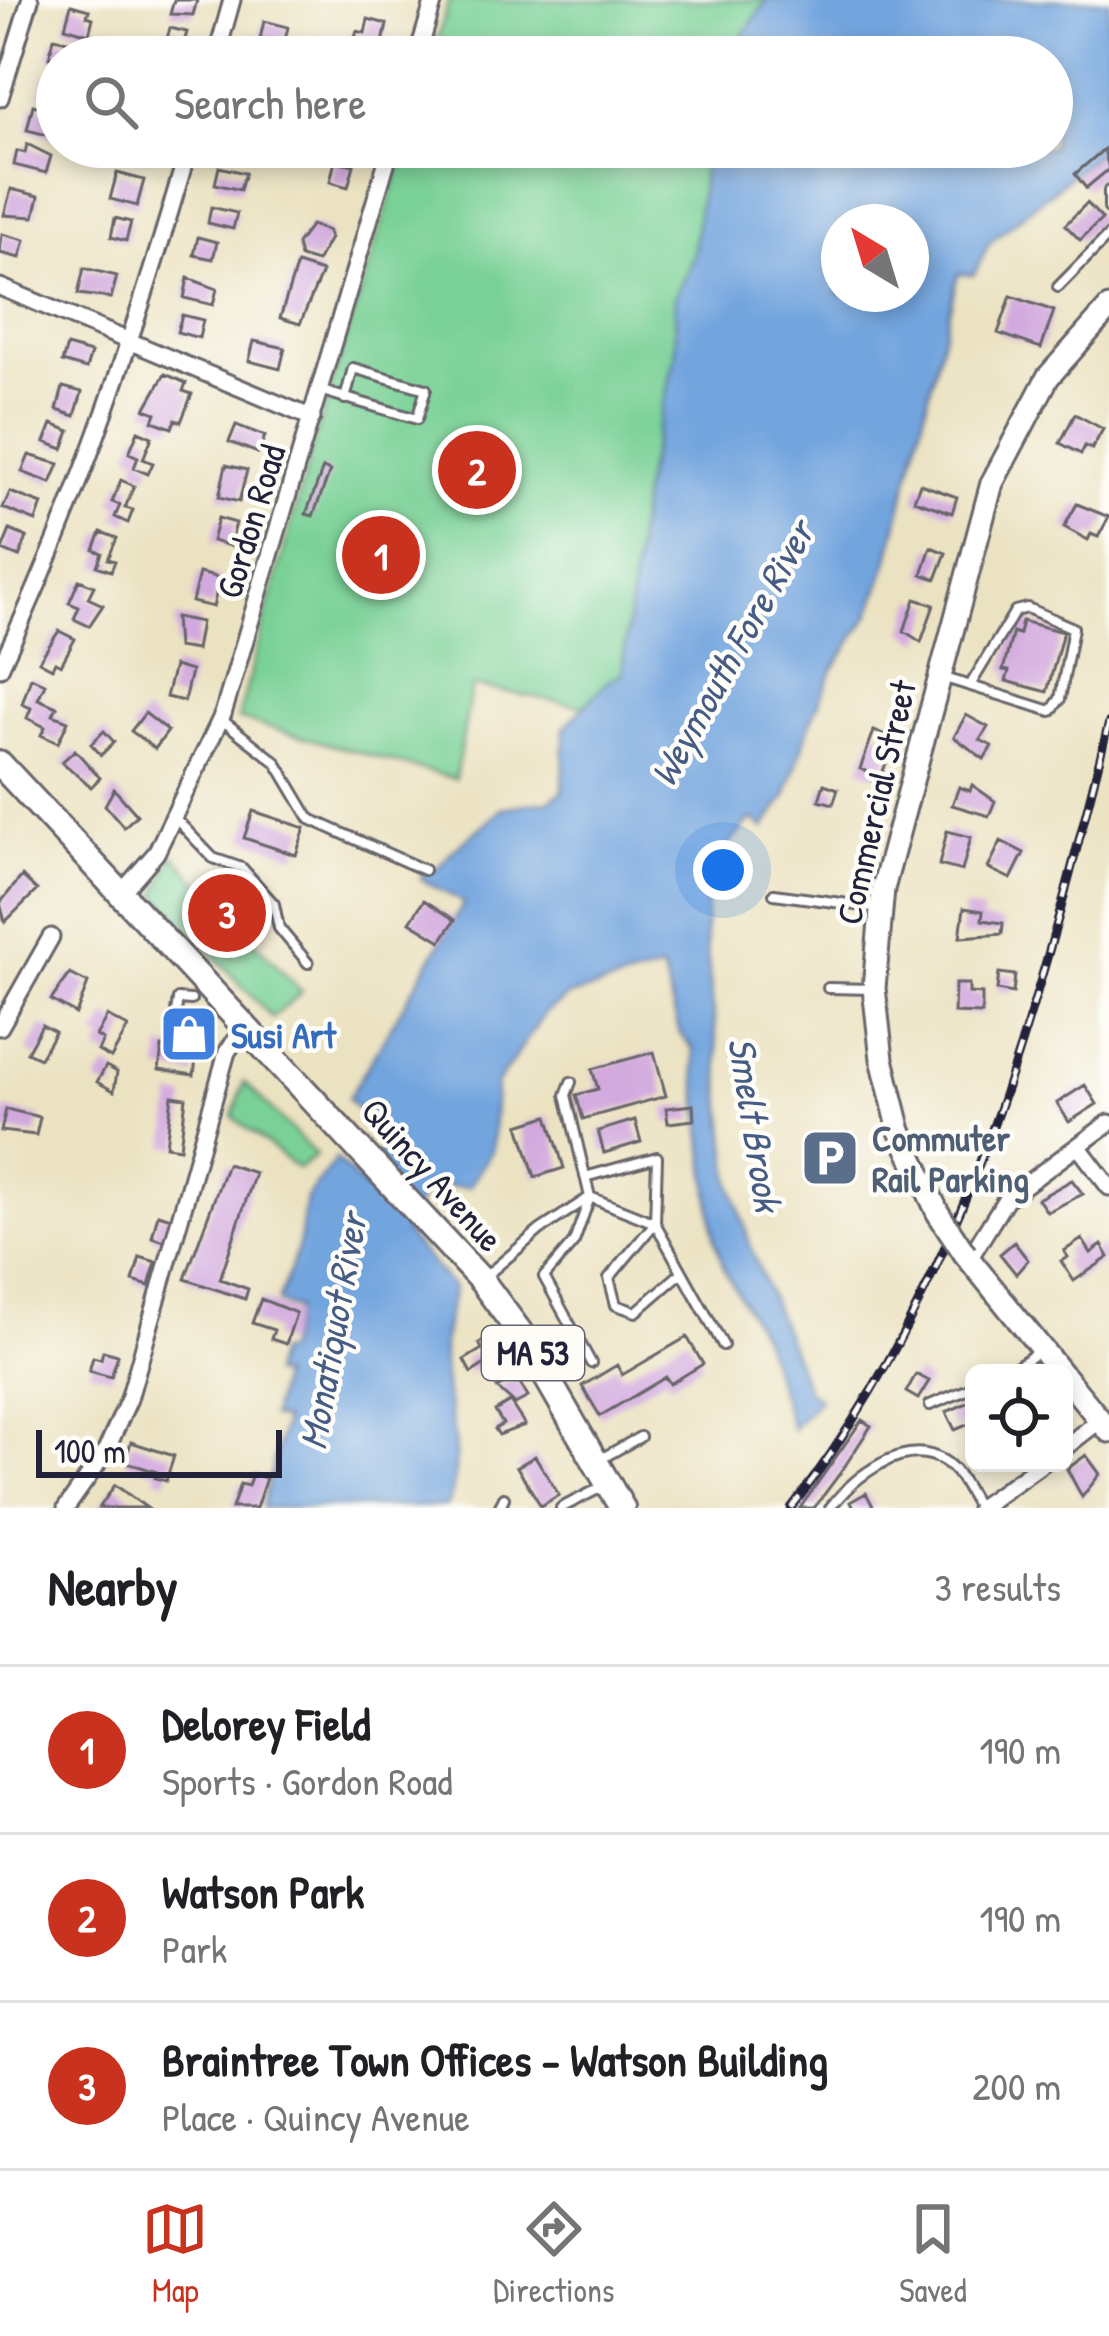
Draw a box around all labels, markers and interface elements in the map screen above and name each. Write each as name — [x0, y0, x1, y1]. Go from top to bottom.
search box — [36, 36, 1073, 168]
icon: search — [78, 69, 144, 135]
text: Search here — [174, 72, 366, 133]
north arrow — [821, 204, 929, 312]
pin: 2 — [438, 425, 516, 515]
street label: Gordon Road — [204, 438, 296, 604]
water label: Weymouth Fore River — [636, 508, 829, 795]
pin: 1 — [342, 510, 420, 600]
street label: Commercial Street — [823, 674, 927, 929]
your location — [693, 840, 753, 900]
pin: 3 — [188, 868, 266, 958]
shop icon: Susi Art — [158, 1003, 220, 1065]
place label: Susi Art — [231, 1010, 338, 1059]
water label: Smelt Brook — [716, 1033, 796, 1218]
street label: Quincy Avenue — [351, 1087, 515, 1261]
place label: Commuter Rail Parking — [872, 1113, 1029, 1204]
parking icon: Commuter Rail Parking — [799, 1127, 861, 1189]
water label: Monatiquot River — [285, 1205, 380, 1453]
road number: MA 53 — [482, 1326, 584, 1380]
map controls — [965, 1364, 1073, 1472]
button: locate — [965, 1364, 1073, 1472]
scale bar — [36, 1424, 282, 1477]
text: 100 m — [54, 1429, 126, 1473]
text: Nearby — [48, 1552, 178, 1621]
text: 3 results — [935, 1560, 1061, 1613]
text: Delorey Field — [162, 1693, 370, 1754]
text: 1 — [80, 1723, 94, 1776]
text: 190 m — [980, 1723, 1061, 1776]
text: Sports · Gordon Road — [162, 1754, 452, 1807]
text: Watson Park — [162, 1861, 364, 1922]
text: 2 — [78, 1891, 96, 1944]
text: 190 m — [980, 1891, 1061, 1944]
text: Park — [162, 1922, 227, 1975]
text: Braintree Town Offices - Watson Building — [162, 2029, 828, 2090]
text: 3 — [78, 2059, 96, 2112]
text: 200 m — [972, 2059, 1061, 2112]
text: Place · Quincy Avenue — [162, 2090, 470, 2143]
tab: Map — [142, 2196, 208, 2312]
tab: Directions — [493, 2196, 615, 2312]
tab: Saved — [899, 2196, 967, 2312]

